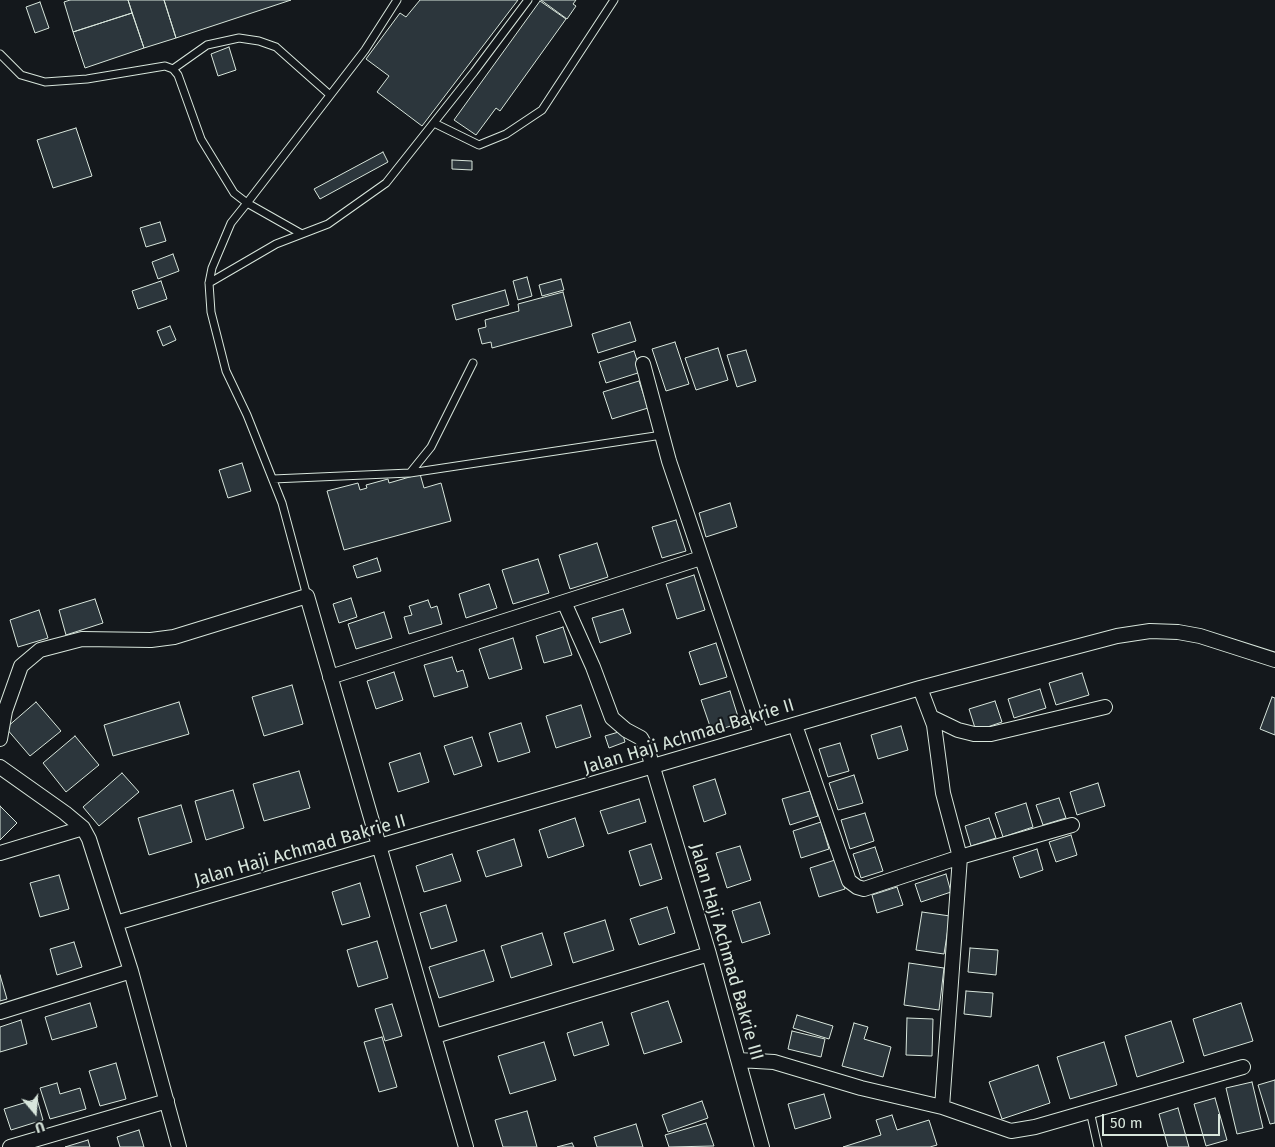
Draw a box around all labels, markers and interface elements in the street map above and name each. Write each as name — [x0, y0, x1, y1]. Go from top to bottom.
street label: Jalan Haji Achmad Bakrie II — [581, 695, 797, 779]
street label: Jalan Haji Achmad Bakrie II — [192, 810, 408, 892]
street label: Jalan Haji Achmad Bakrie III — [685, 841, 767, 1063]
north arrow — [10, 1087, 60, 1137]
scale bar — [1105, 1104, 1222, 1136]
text: 50 m — [1110, 1114, 1143, 1132]
text: U — [33, 1117, 47, 1136]

